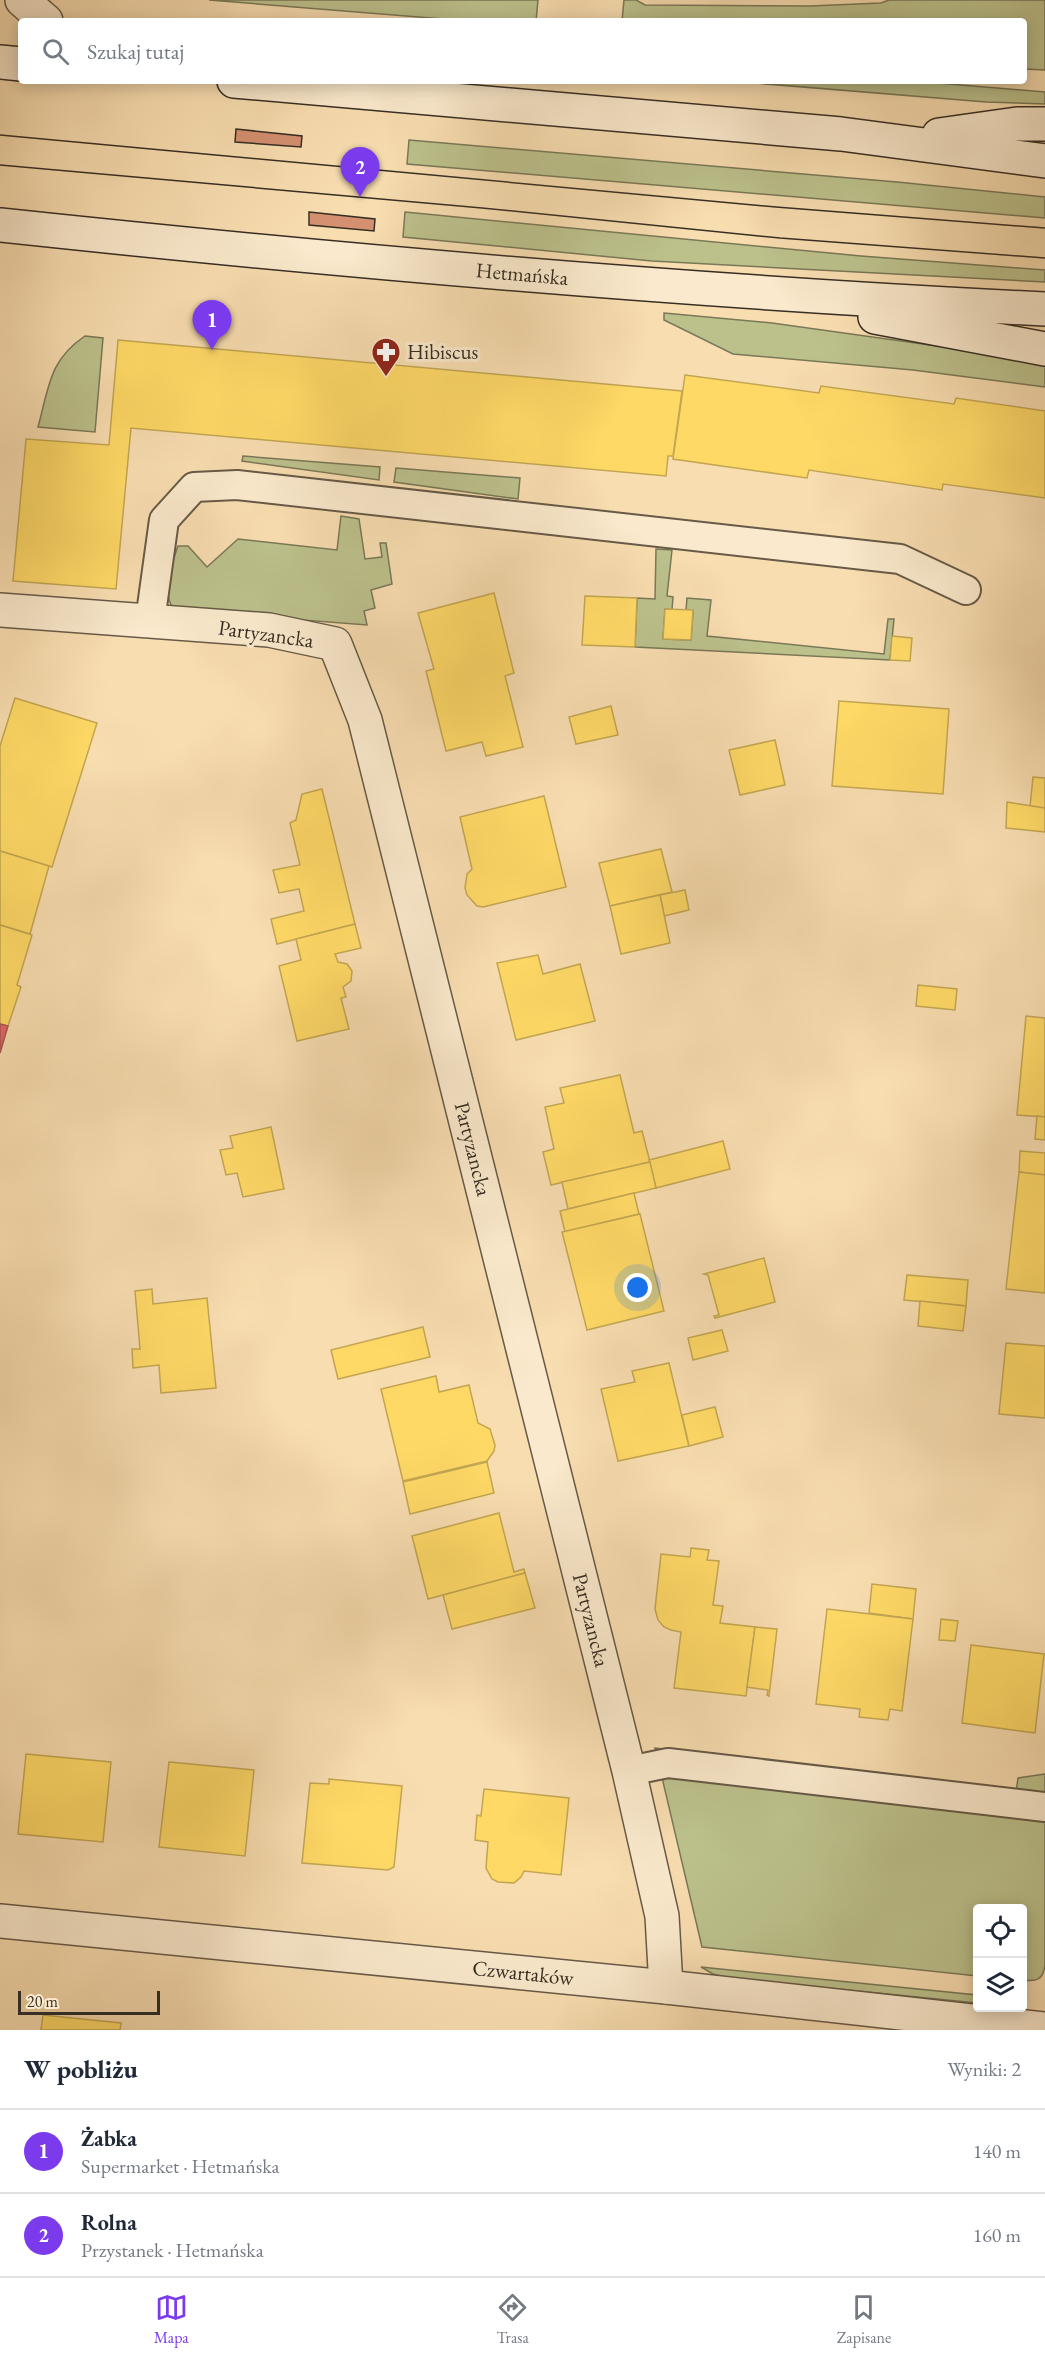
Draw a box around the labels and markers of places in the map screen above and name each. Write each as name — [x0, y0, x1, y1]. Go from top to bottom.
pin: 2 — [340, 148, 380, 197]
pin: 1 — [192, 300, 232, 350]
pharmacy icon: Hibiscus — [370, 336, 402, 378]
place label: Hibiscus — [407, 338, 479, 365]

